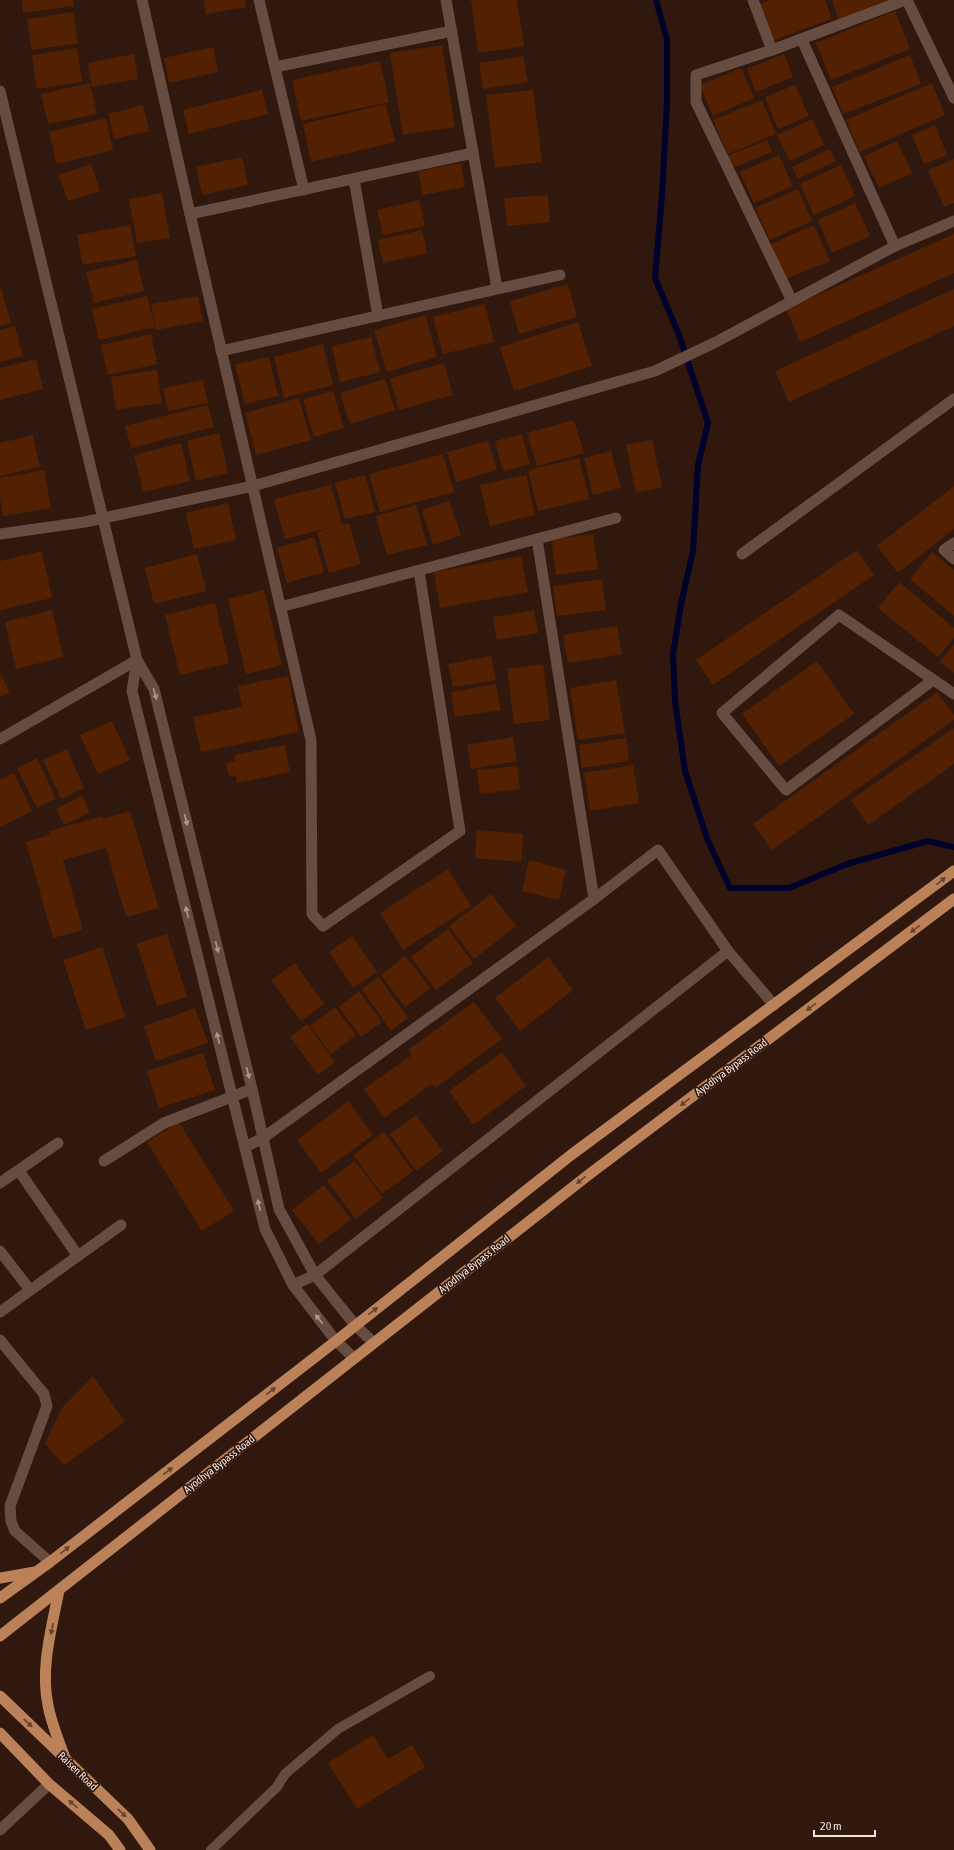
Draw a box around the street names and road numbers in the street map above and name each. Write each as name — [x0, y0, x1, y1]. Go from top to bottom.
street label: Ayodhya Bypass Road — [693, 1036, 769, 1098]
street label: Ayodhya Bypass Road — [436, 1233, 512, 1295]
street label: Ayodhya Bypass Road — [181, 1433, 257, 1495]
street label: Raisen Road — [56, 1749, 100, 1793]

